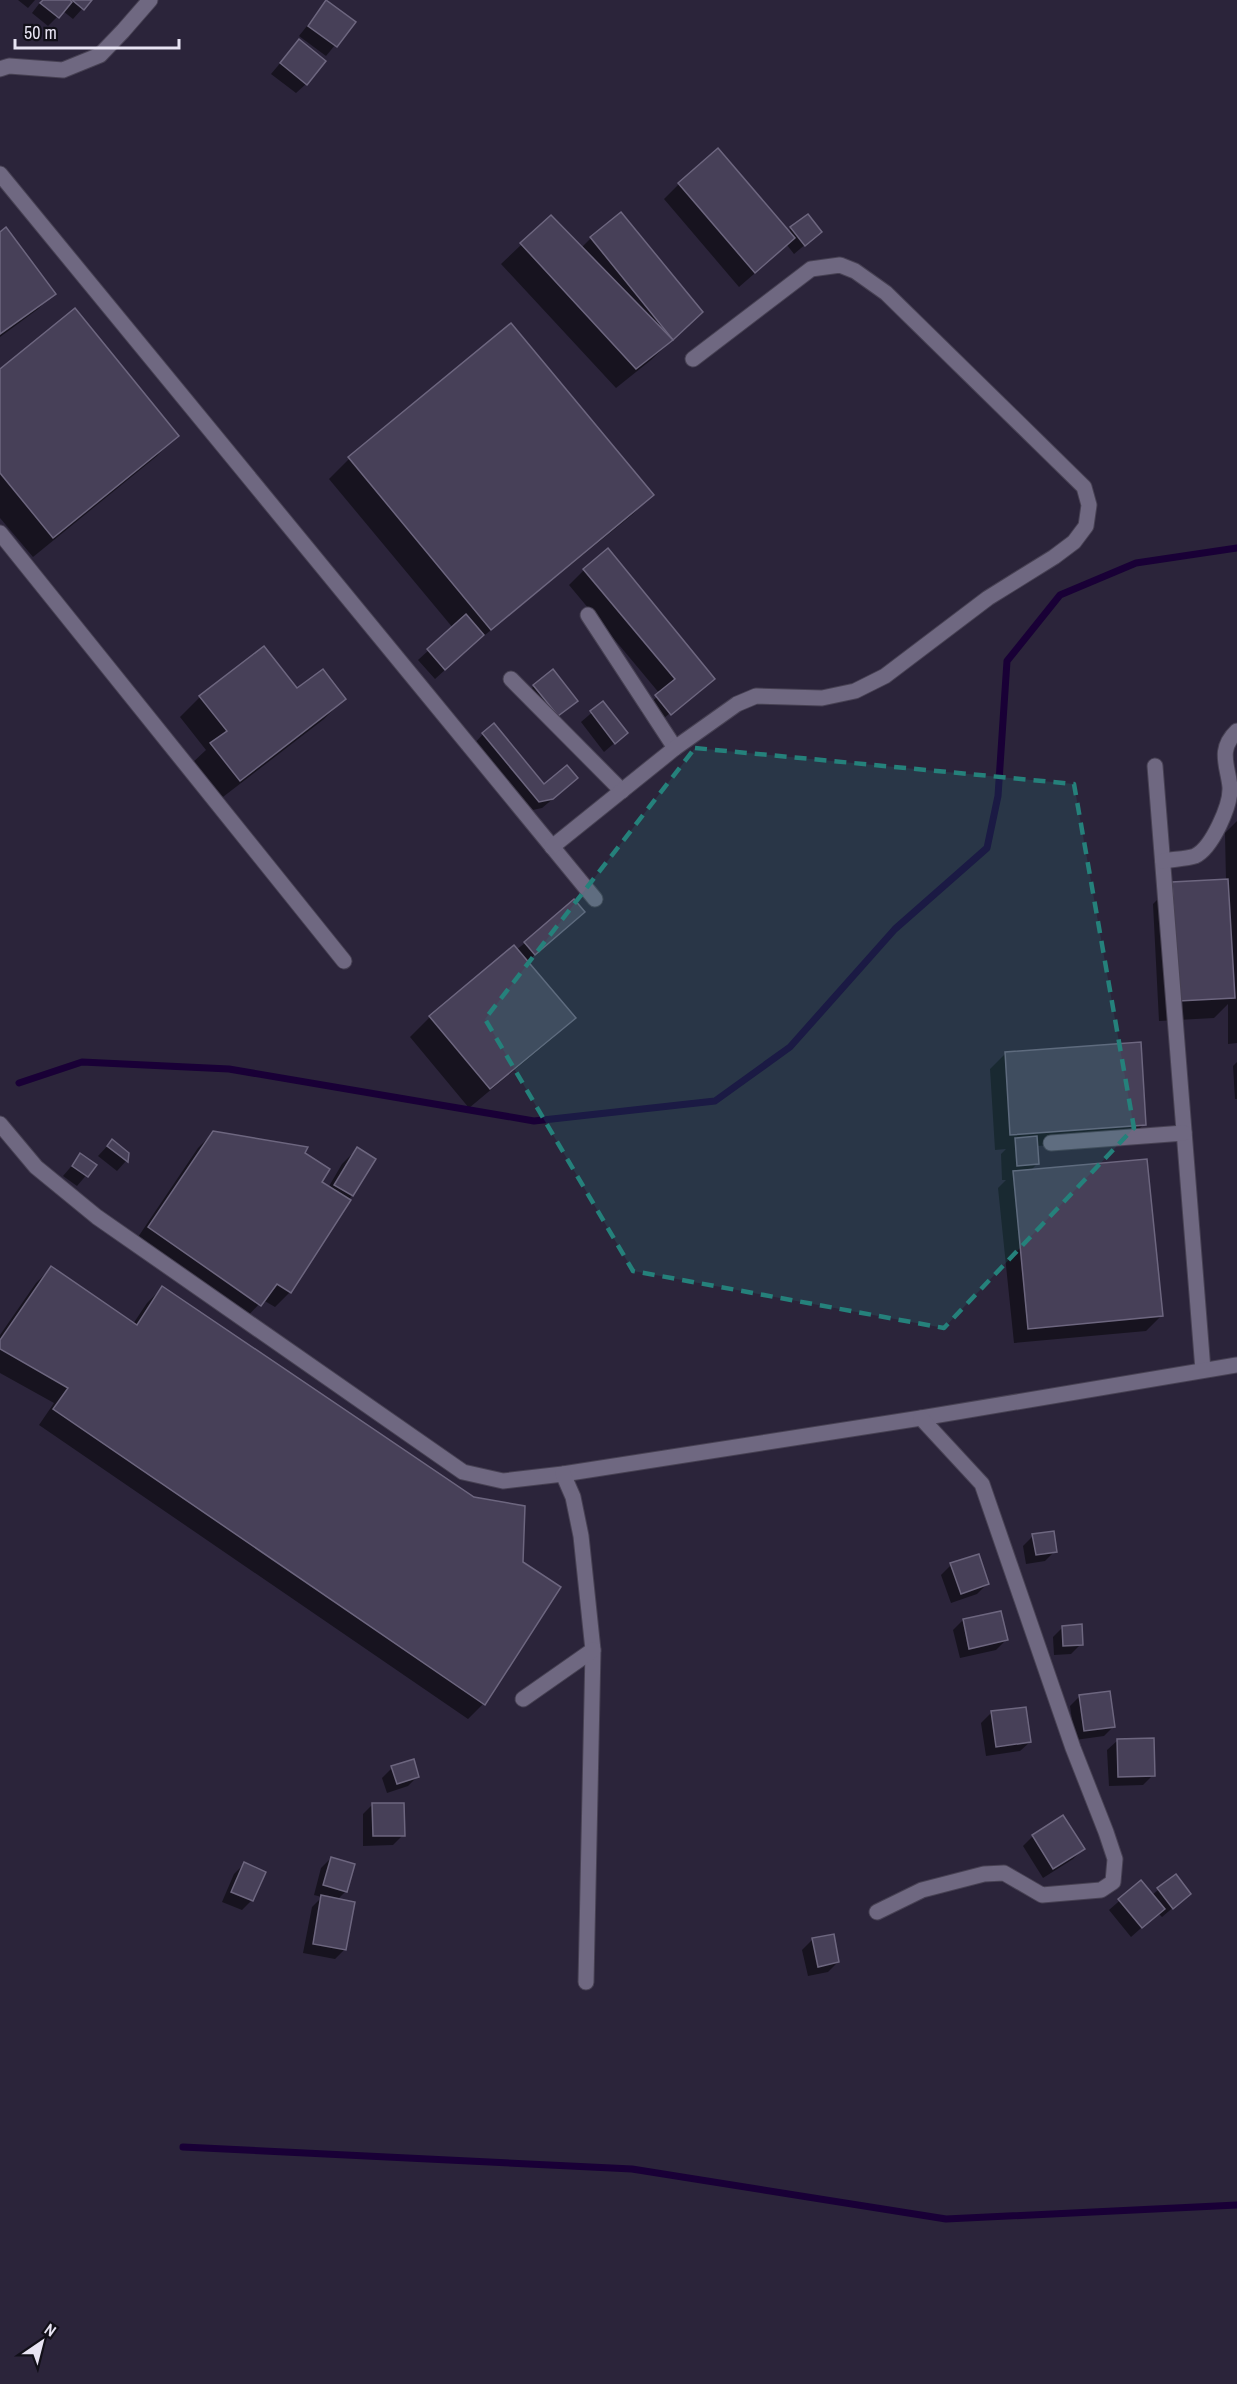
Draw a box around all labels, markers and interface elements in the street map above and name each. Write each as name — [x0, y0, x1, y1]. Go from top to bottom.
scale bar — [15, 12, 178, 50]
text: 50 m — [24, 20, 57, 45]
north arrow — [12, 2312, 72, 2372]
text: N — [40, 2318, 61, 2341]

